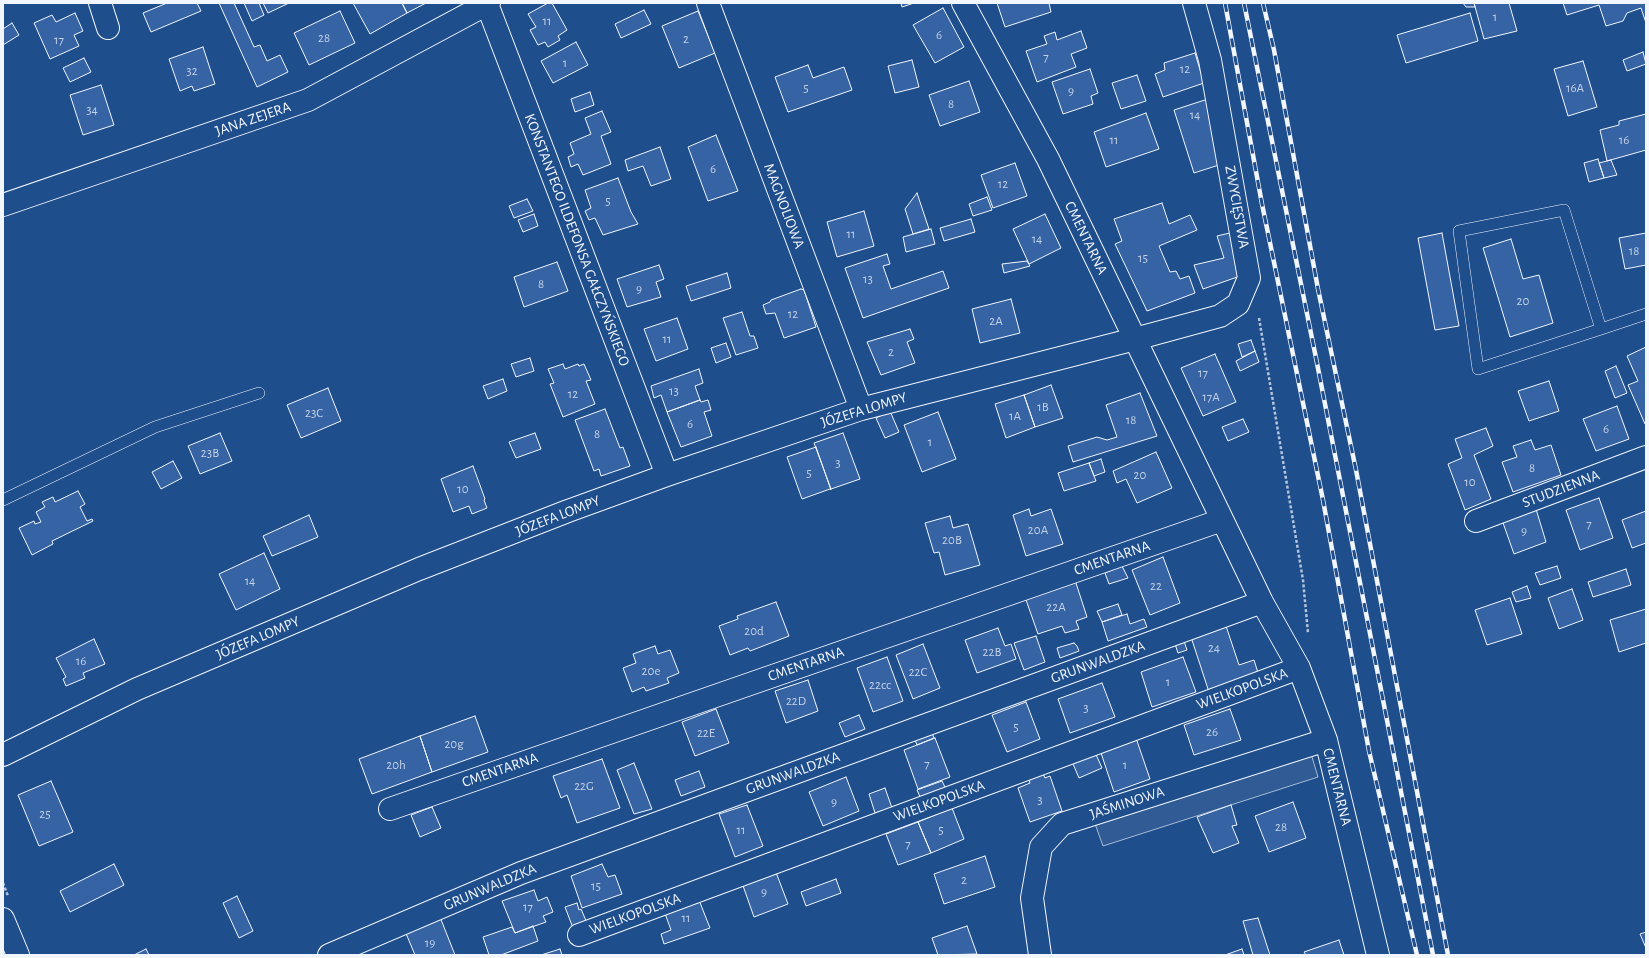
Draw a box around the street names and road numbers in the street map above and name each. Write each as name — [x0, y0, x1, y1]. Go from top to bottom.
street label: JANA ZEJERA — [213, 98, 293, 140]
street label: KONSTANTEGO ILDEFONSA GAŁCZYŃSKIEGO — [520, 111, 634, 369]
street label: MAGNOLIOWA — [760, 161, 808, 251]
street label: ZWYCIĘSTWA — [1221, 164, 1253, 250]
street label: CMENTARNA — [1061, 198, 1111, 278]
street label: JÓZEFA LOMPY — [819, 388, 909, 432]
street label: STUDZIENNA — [1520, 466, 1602, 512]
street label: JÓZEFA LOMPY — [513, 492, 603, 540]
street label: CMENTARNA — [1072, 537, 1152, 579]
street label: JÓZEFA LOMPY — [214, 612, 302, 664]
street label: GRUNWALDZKA — [1048, 637, 1148, 687]
street label: CMENTARNA — [766, 643, 846, 685]
street label: WIELKOPOLSKA — [1194, 664, 1290, 714]
street label: CMENTARNA — [1319, 746, 1355, 828]
street label: GRUNWALDZKA — [743, 748, 843, 798]
street label: CMENTARNA — [460, 749, 540, 791]
street label: WIELKOPOLSKA — [891, 776, 987, 826]
street label: JAŚMINOWA — [1087, 783, 1167, 823]
street label: GRUNWALDZKA — [441, 859, 539, 915]
street label: WIELKOPOLSKA — [587, 889, 683, 939]

